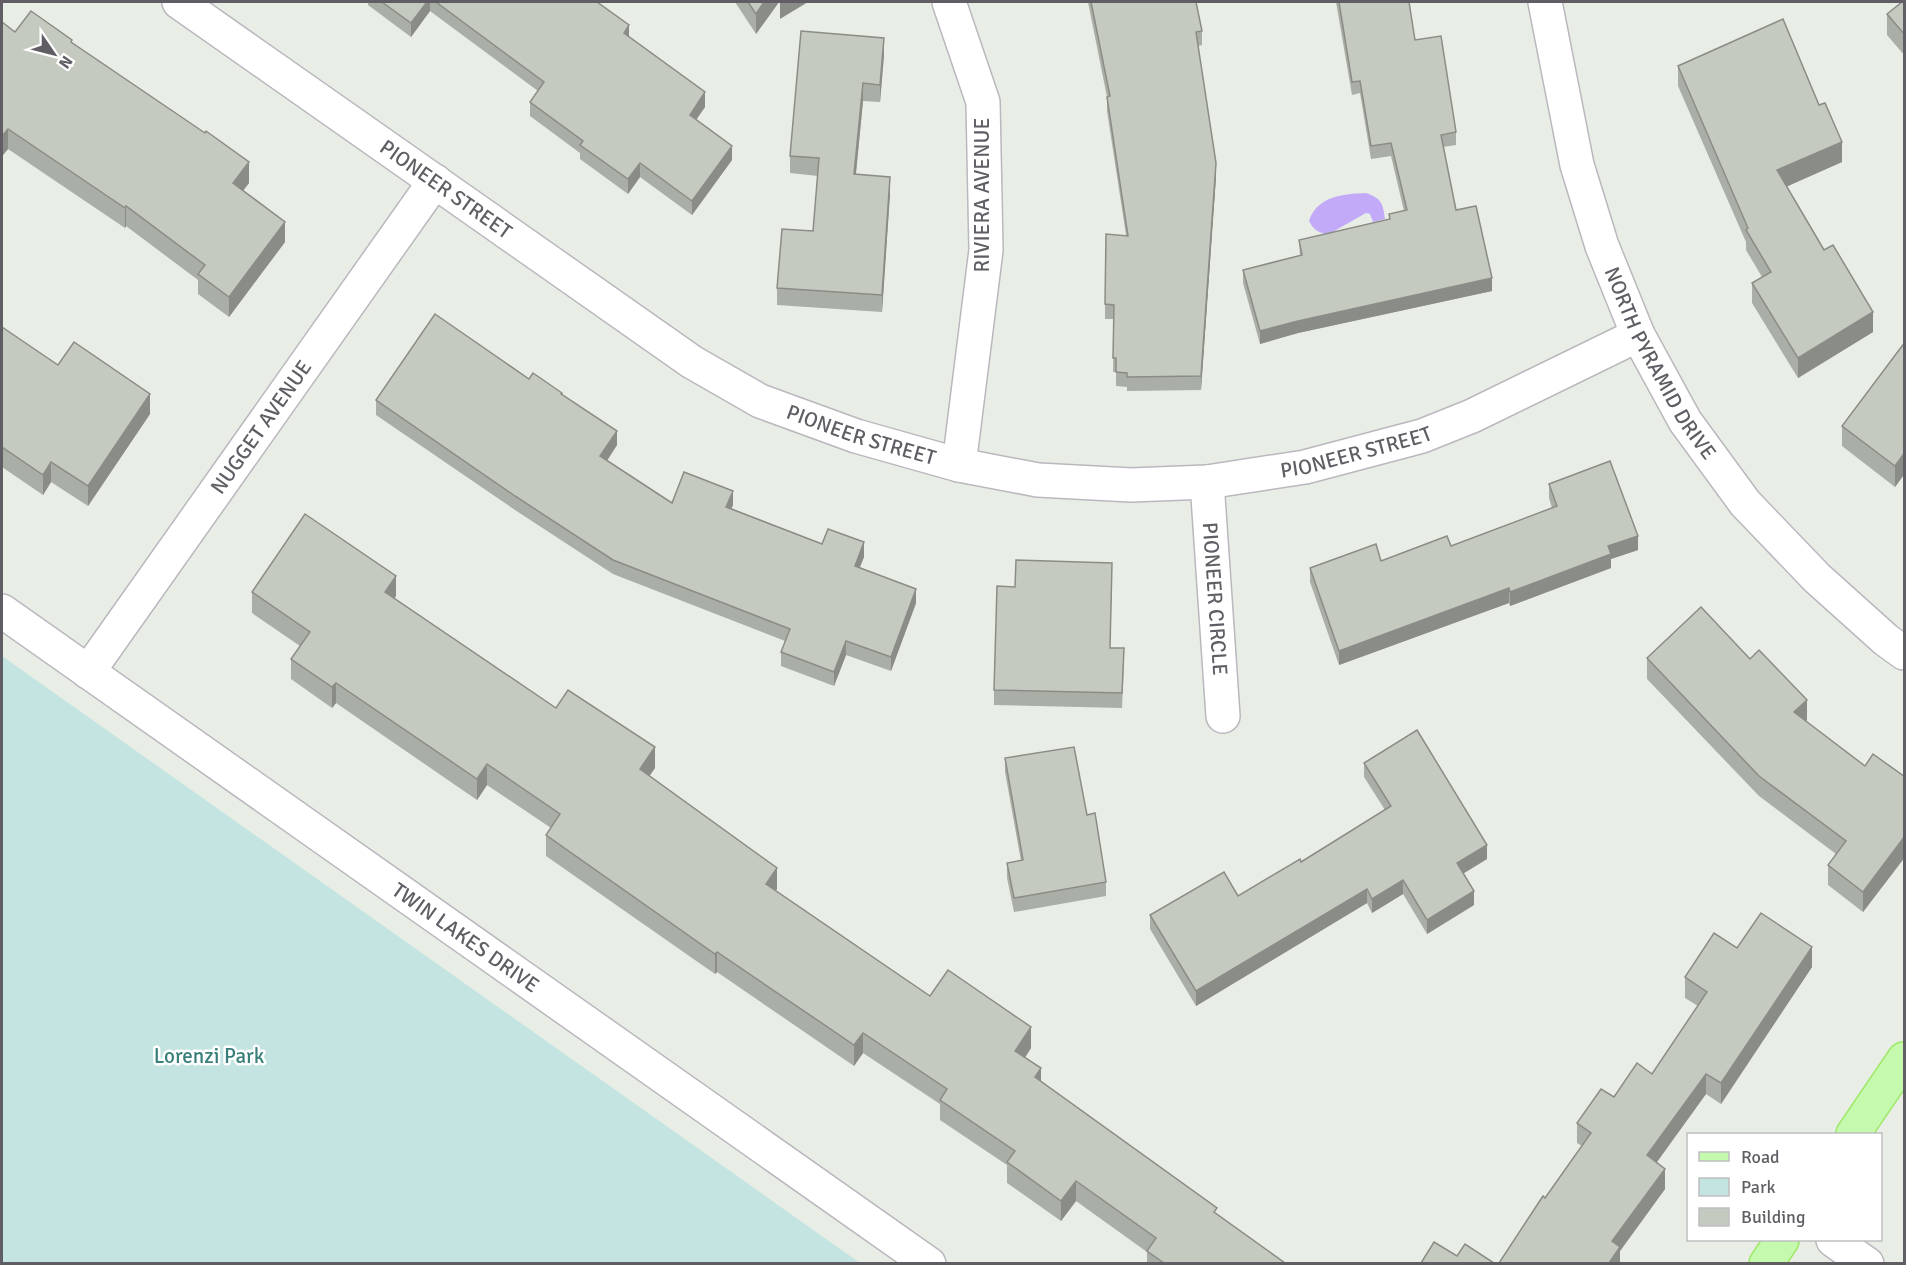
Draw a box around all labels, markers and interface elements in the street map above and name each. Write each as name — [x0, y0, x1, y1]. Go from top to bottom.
north arrow — [24, 24, 84, 84]
text: N — [54, 52, 77, 72]
street label: RIVIERA AVENUE — [969, 118, 995, 272]
street label: PIONEER STREET — [375, 134, 517, 245]
street label: NORTH PYRAMID DRIVE — [1599, 263, 1722, 465]
street label: NUGGET AVENUE — [205, 355, 317, 499]
street label: PIONEER STREET — [783, 399, 940, 471]
street label: PIONEER STREET — [1279, 420, 1436, 484]
street label: PIONEER CIRCLE — [1197, 521, 1233, 676]
street label: TWIN LAKES DRIVE — [387, 877, 544, 998]
park label: Lorenzi Park — [154, 1043, 265, 1069]
legend — [1687, 1133, 1882, 1241]
text: Road — [1741, 1146, 1780, 1168]
text: Park — [1741, 1176, 1776, 1198]
text: Building — [1741, 1206, 1805, 1228]

